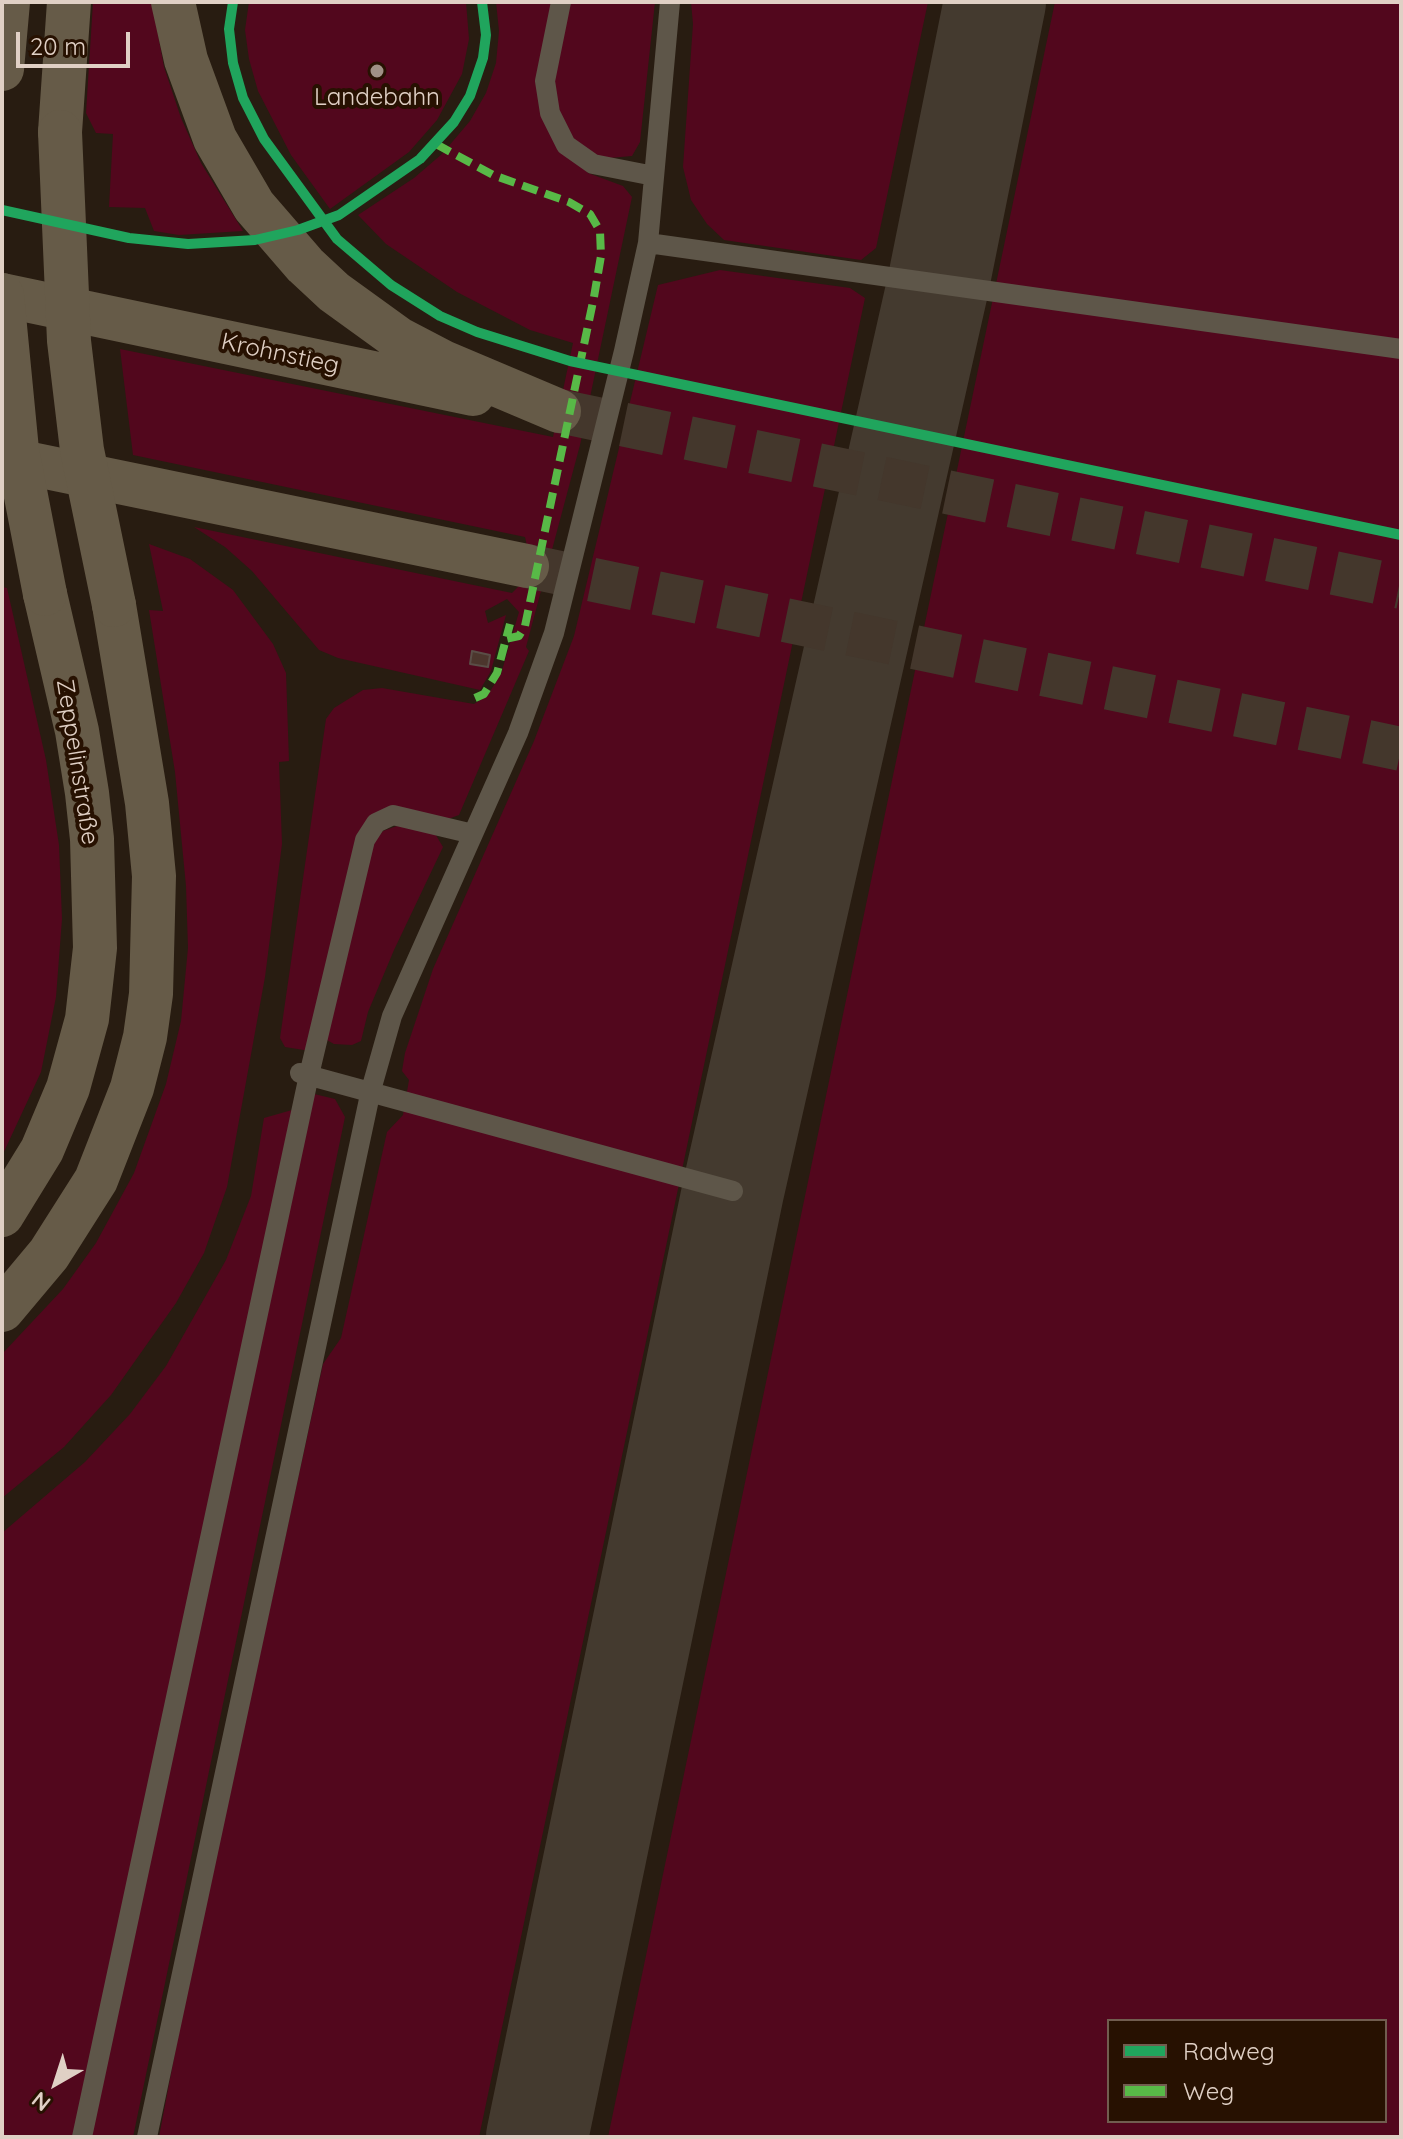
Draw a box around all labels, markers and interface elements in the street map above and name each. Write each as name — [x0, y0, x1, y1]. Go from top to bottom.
scale bar — [20, 16, 134, 66]
text: 20 m — [30, 31, 86, 61]
marker: Landebahn — [368, 62, 386, 80]
place label: Landebahn — [314, 84, 440, 112]
street label: Krohnstieg — [218, 327, 342, 381]
street label: Zeppelinstraße — [50, 677, 104, 847]
legend — [1107, 2019, 1387, 2123]
text: Radweg — [1183, 2036, 1275, 2066]
north arrow — [16, 2043, 96, 2123]
text: Weg — [1183, 2076, 1234, 2106]
text: N — [26, 2086, 56, 2118]

